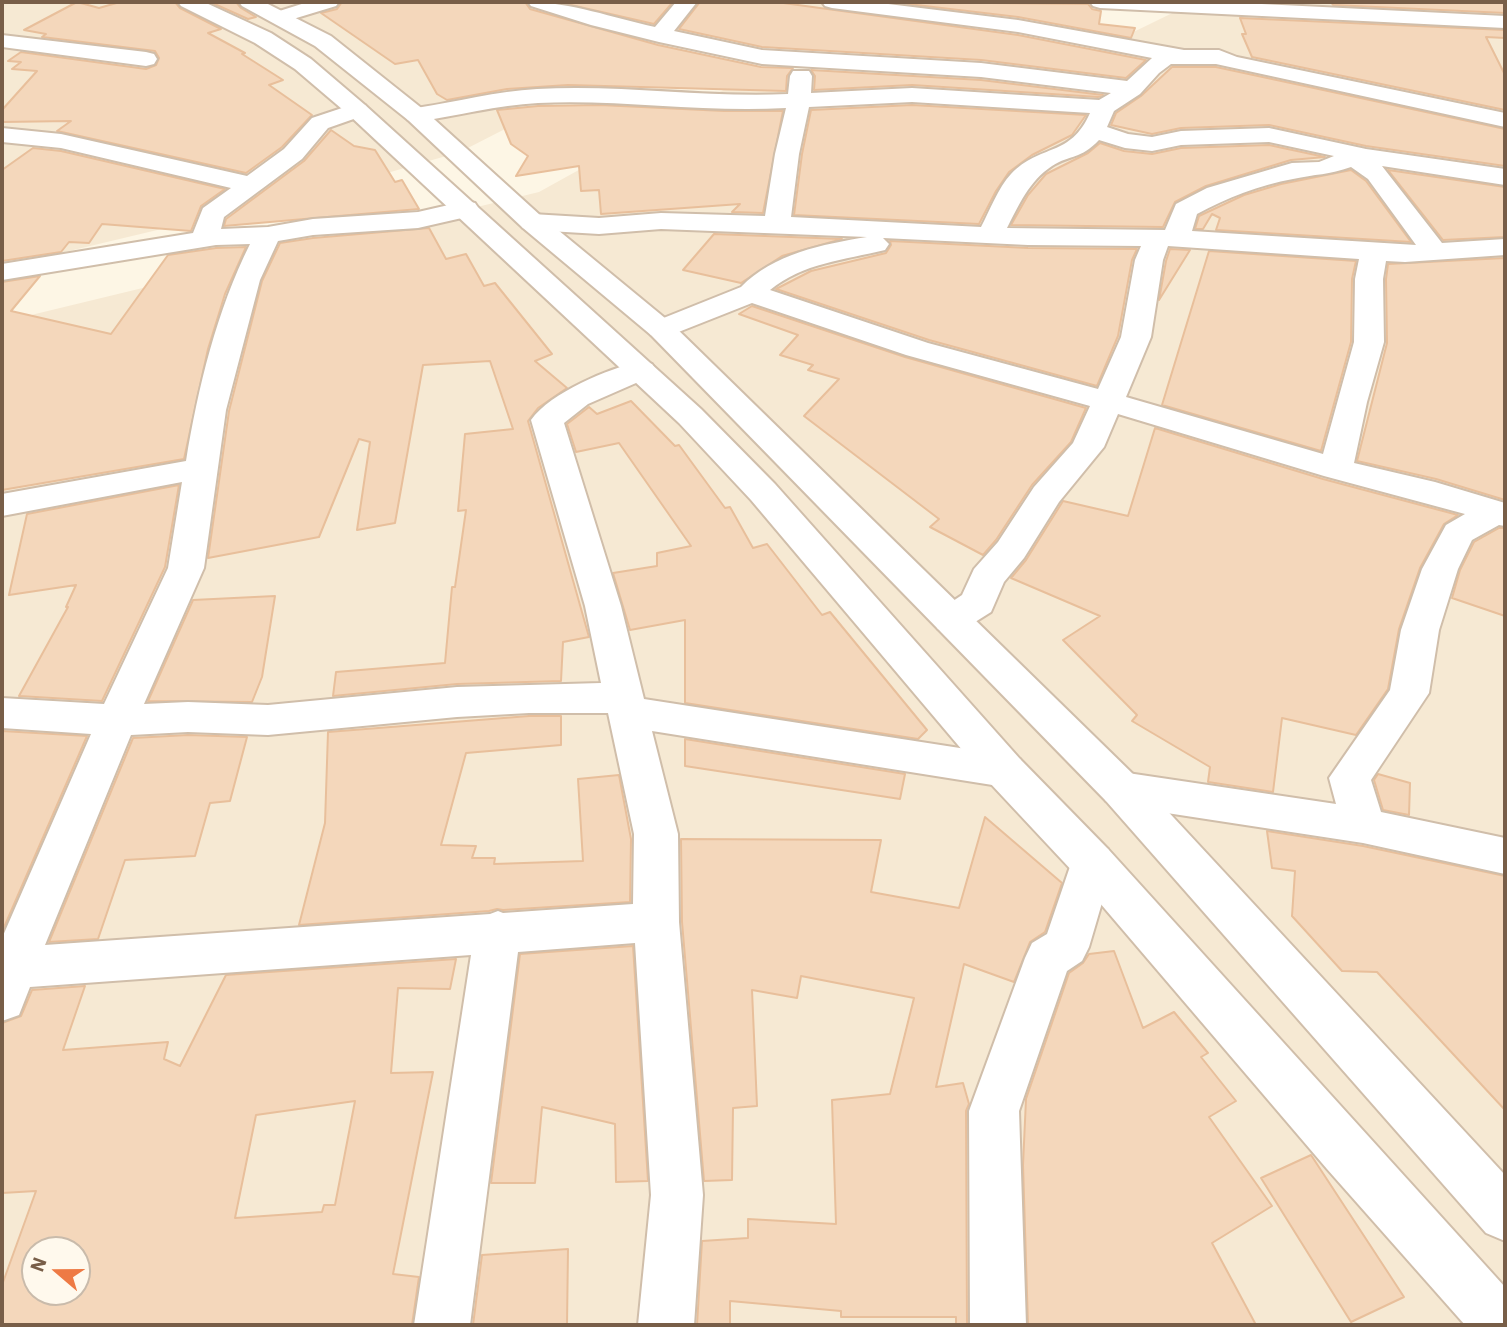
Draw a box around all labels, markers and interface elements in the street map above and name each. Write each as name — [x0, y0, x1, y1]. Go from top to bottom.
north arrow — [21, 1236, 91, 1306]
text: N — [25, 1254, 52, 1275]

